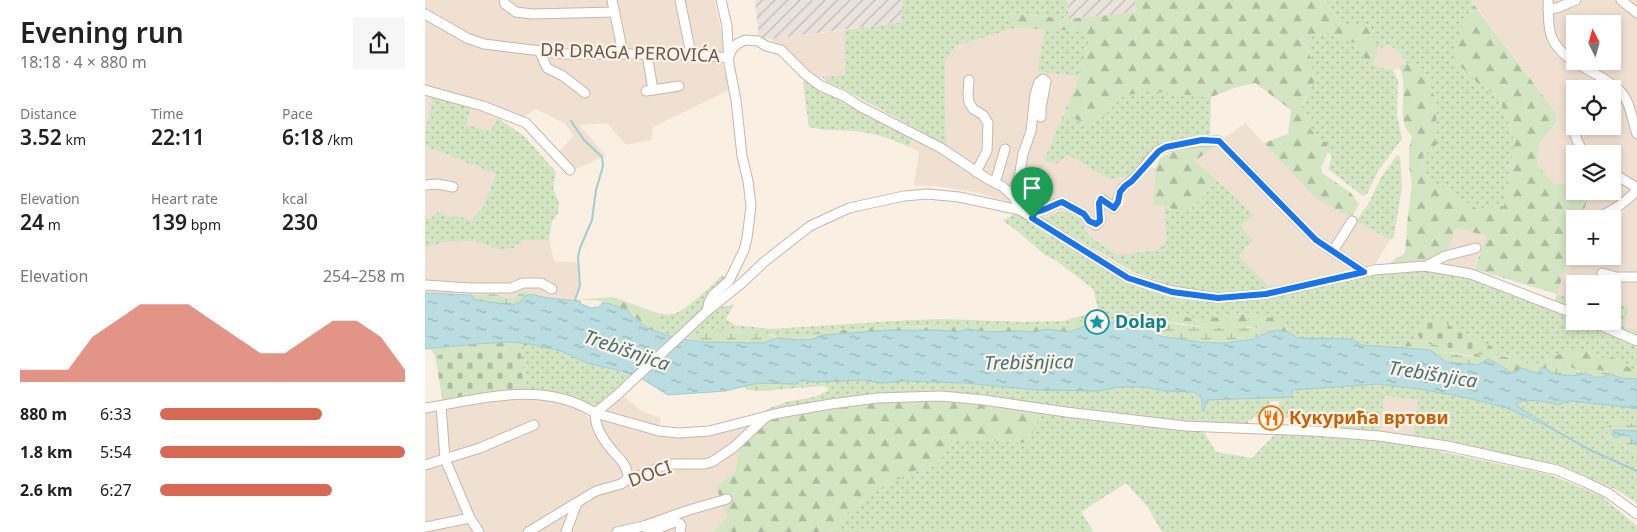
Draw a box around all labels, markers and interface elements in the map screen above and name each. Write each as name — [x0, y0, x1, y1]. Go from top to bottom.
text: Evening run — [20, 13, 184, 51]
north arrow — [1566, 15, 1621, 70]
map controls — [1566, 15, 1621, 330]
button: share — [353, 17, 405, 69]
street label: DR DRAGA PEROVIĆA — [540, 37, 721, 67]
text: 18:18 · 4 × 880 m — [20, 51, 147, 73]
button: locate — [1566, 80, 1621, 135]
text: Distance — [20, 104, 77, 123]
text: Time — [151, 104, 183, 123]
text: Pace — [282, 104, 313, 123]
text: 3.52 — [20, 123, 62, 151]
text: 22:11 — [151, 123, 205, 151]
text: 6:18 — [282, 123, 324, 151]
text: km — [62, 130, 86, 149]
text: /km — [324, 130, 353, 149]
button: layers — [1566, 145, 1621, 200]
pin — [1011, 167, 1053, 218]
icon: arrive — [1018, 174, 1046, 202]
text: Elevation — [20, 189, 80, 208]
text: Heart rate — [151, 189, 218, 208]
text: kcal — [282, 189, 308, 208]
text: 24 — [20, 208, 44, 236]
text: 139 — [151, 208, 187, 236]
text: 230 — [282, 208, 318, 236]
button: + — [1566, 210, 1621, 265]
text: m — [44, 215, 61, 234]
text: bpm — [187, 215, 221, 234]
text: Elevation — [20, 265, 88, 287]
text: 254–258 m — [323, 265, 405, 287]
button: − — [1566, 275, 1621, 330]
place icon: Dolap — [1084, 309, 1110, 335]
place label: Dolap — [1115, 309, 1167, 333]
water label: Trebišnjica — [580, 323, 674, 377]
water label: Trebišnjica — [984, 348, 1074, 376]
water label: Trebišnjica — [1387, 354, 1479, 394]
text: 880 m — [20, 403, 67, 425]
text: 6:33 — [100, 403, 132, 425]
restaurant icon: Кукурића вртови — [1258, 405, 1284, 431]
place label: Кукурића вртови — [1289, 405, 1449, 429]
text: 1.8 km — [20, 441, 72, 463]
text: 5:54 — [100, 441, 132, 463]
street label: DOCI — [625, 454, 675, 492]
text: 2.6 km — [20, 479, 72, 501]
text: 6:27 — [100, 479, 132, 501]

